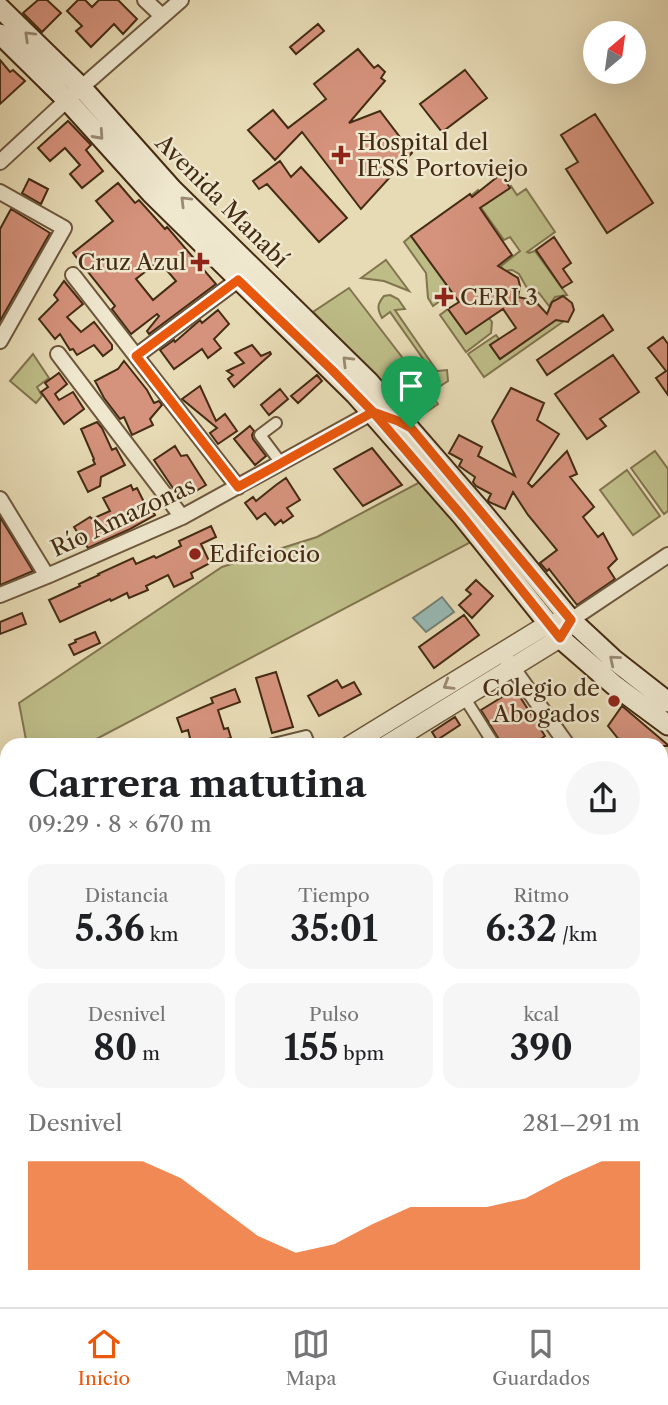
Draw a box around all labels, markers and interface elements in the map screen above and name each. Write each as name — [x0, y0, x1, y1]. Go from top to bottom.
north arrow — [583, 21, 646, 84]
map controls — [583, 21, 646, 84]
one-way arrow — [24, 32, 37, 45]
one-way arrow — [91, 127, 103, 140]
street label: Avenida Manabí — [149, 128, 294, 273]
place label: Hospital del IESS Portoviejo — [357, 128, 528, 182]
marker: Hospital del IESS Portoviejo — [331, 145, 351, 165]
one-way arrow — [180, 197, 193, 210]
place label: Cruz Azul — [77, 248, 186, 276]
marker: Cruz Azul — [192, 254, 208, 270]
place label: CERI 3 — [460, 283, 538, 311]
marker: CERI 3 — [434, 287, 454, 307]
one-way arrow — [343, 356, 356, 369]
pin — [381, 356, 441, 428]
icon: arrive — [392, 367, 430, 405]
street label: Río Amazonas — [46, 471, 200, 563]
place label: Edifciocio — [209, 540, 320, 568]
marker: Edifciocio — [187, 546, 203, 562]
one-way arrow — [610, 656, 623, 668]
place label: Colegio de Abogados — [482, 674, 600, 728]
one-way arrow — [442, 677, 455, 690]
marker: Colegio de Abogados — [606, 693, 622, 709]
text: Carrera matutina — [28, 760, 367, 807]
button: share — [566, 761, 640, 835]
text: 09:29 · 8 × 670 m — [28, 810, 212, 838]
text: Distancia — [85, 884, 169, 907]
text: Tiempo — [298, 884, 370, 907]
text: Ritmo — [513, 884, 569, 907]
text: 5.36 — [75, 907, 145, 950]
text: 35:01 — [290, 907, 378, 950]
text: 6:32 — [485, 907, 557, 950]
text: km — [145, 923, 178, 946]
text: /km — [557, 923, 597, 946]
text: Desnivel — [88, 1003, 166, 1026]
text: Pulso — [309, 1003, 359, 1026]
text: kcal — [523, 1003, 559, 1026]
text: 80 — [93, 1026, 137, 1069]
text: 155 — [284, 1026, 338, 1069]
text: 390 — [510, 1026, 573, 1069]
text: m — [137, 1042, 160, 1065]
text: bpm — [338, 1042, 384, 1065]
text: Desnivel — [28, 1109, 122, 1137]
text: 281–291 m — [522, 1109, 640, 1137]
tab: Inicio — [78, 1325, 130, 1390]
tab: Mapa — [286, 1325, 337, 1390]
tab: Guardados — [492, 1325, 590, 1390]

